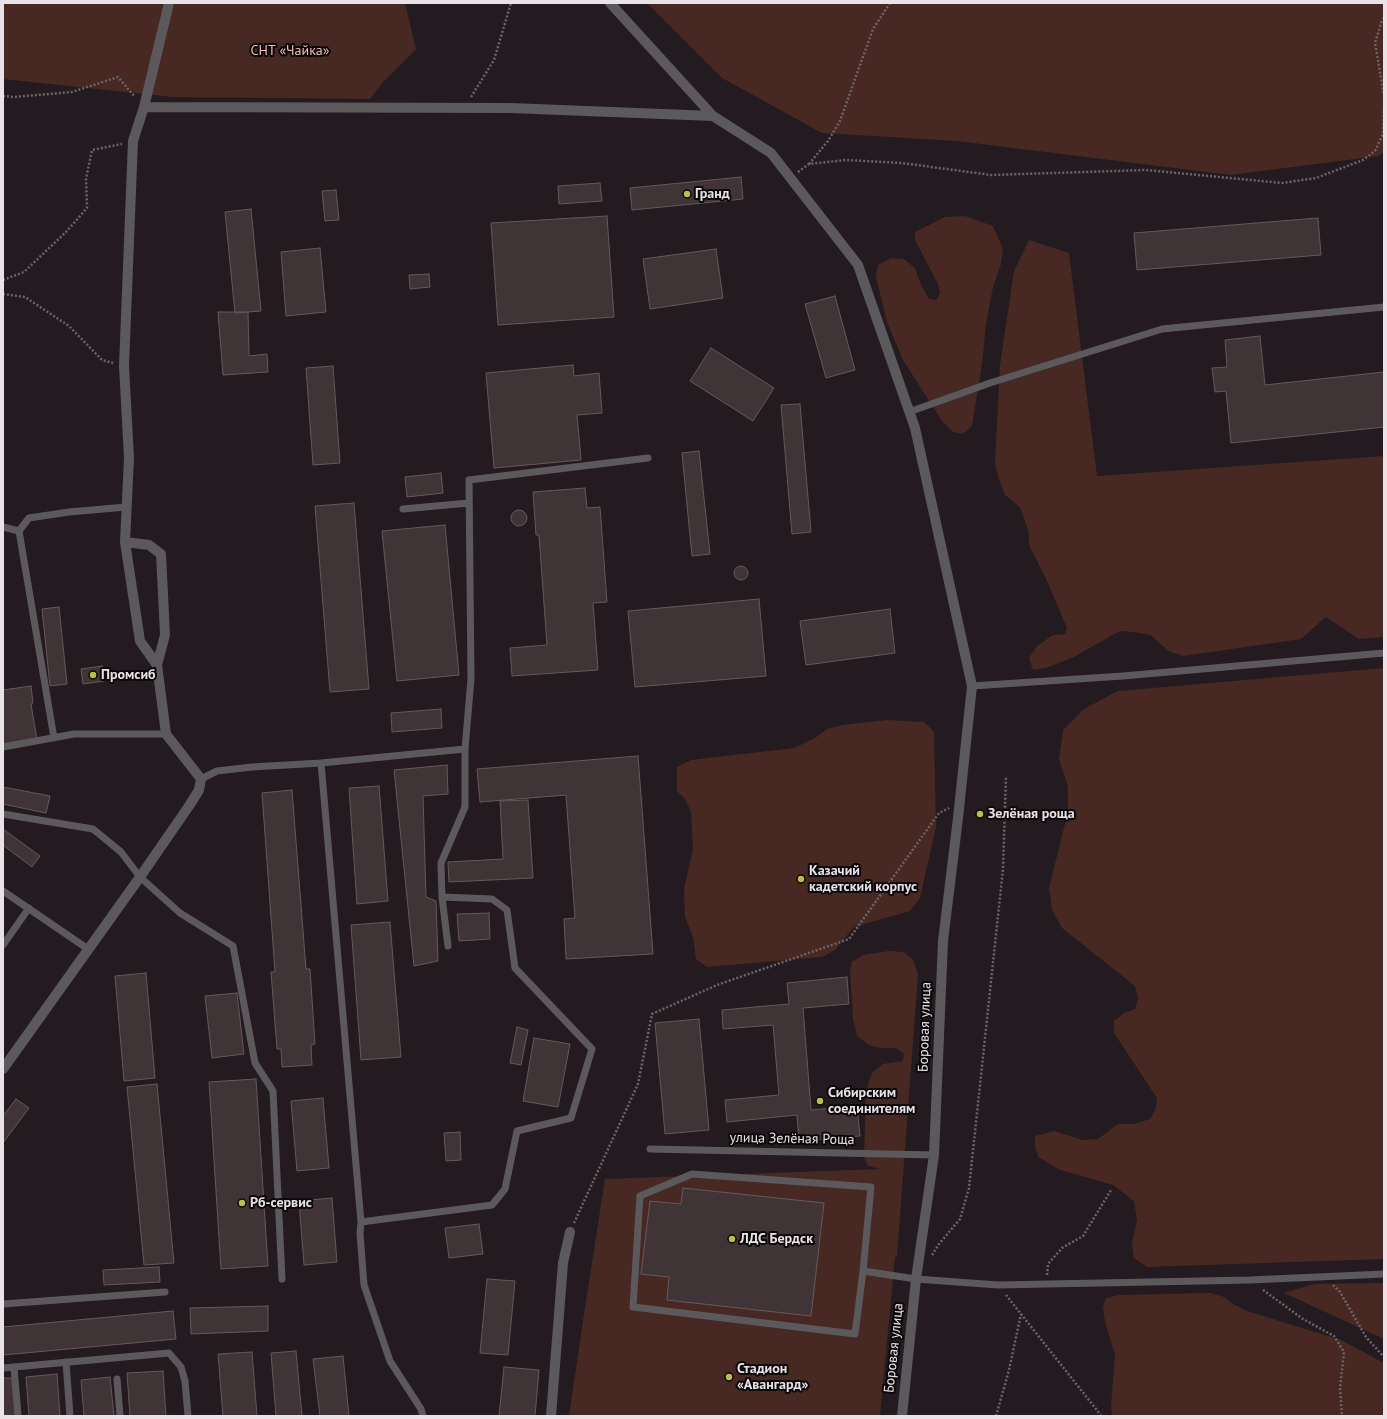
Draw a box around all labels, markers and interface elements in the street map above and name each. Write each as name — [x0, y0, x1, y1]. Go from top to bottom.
park label: СНТ «Чайка» — [251, 43, 329, 59]
place label: Гранд — [695, 186, 730, 202]
marker: Гранд — [682, 189, 692, 199]
place label: Промсиб — [101, 667, 156, 683]
marker: Промсиб — [88, 670, 98, 680]
place label: Зелёная роща — [988, 806, 1075, 822]
marker: Зелёная роща — [975, 809, 985, 819]
place label: Казачий кадетский корпус — [809, 863, 917, 896]
marker: Казачий кадетский корпус — [796, 874, 806, 884]
street label: Боровая улица — [915, 982, 935, 1072]
place label: Сибирским соединителям — [828, 1085, 915, 1118]
marker: Сибирским соединителям — [815, 1096, 825, 1106]
street label: улица Зелёная Роща — [729, 1130, 855, 1148]
place label: Рб-сервис — [250, 1195, 312, 1211]
marker: Рб-сервис — [237, 1198, 247, 1208]
place label: ЛДС Бердск — [740, 1231, 813, 1247]
marker: ЛДС Бердск — [727, 1234, 737, 1244]
street label: Боровая улица — [881, 1302, 907, 1394]
place label: Стадион «Авангард» — [737, 1361, 808, 1394]
marker: Стадион «Авангард» — [724, 1372, 734, 1382]

